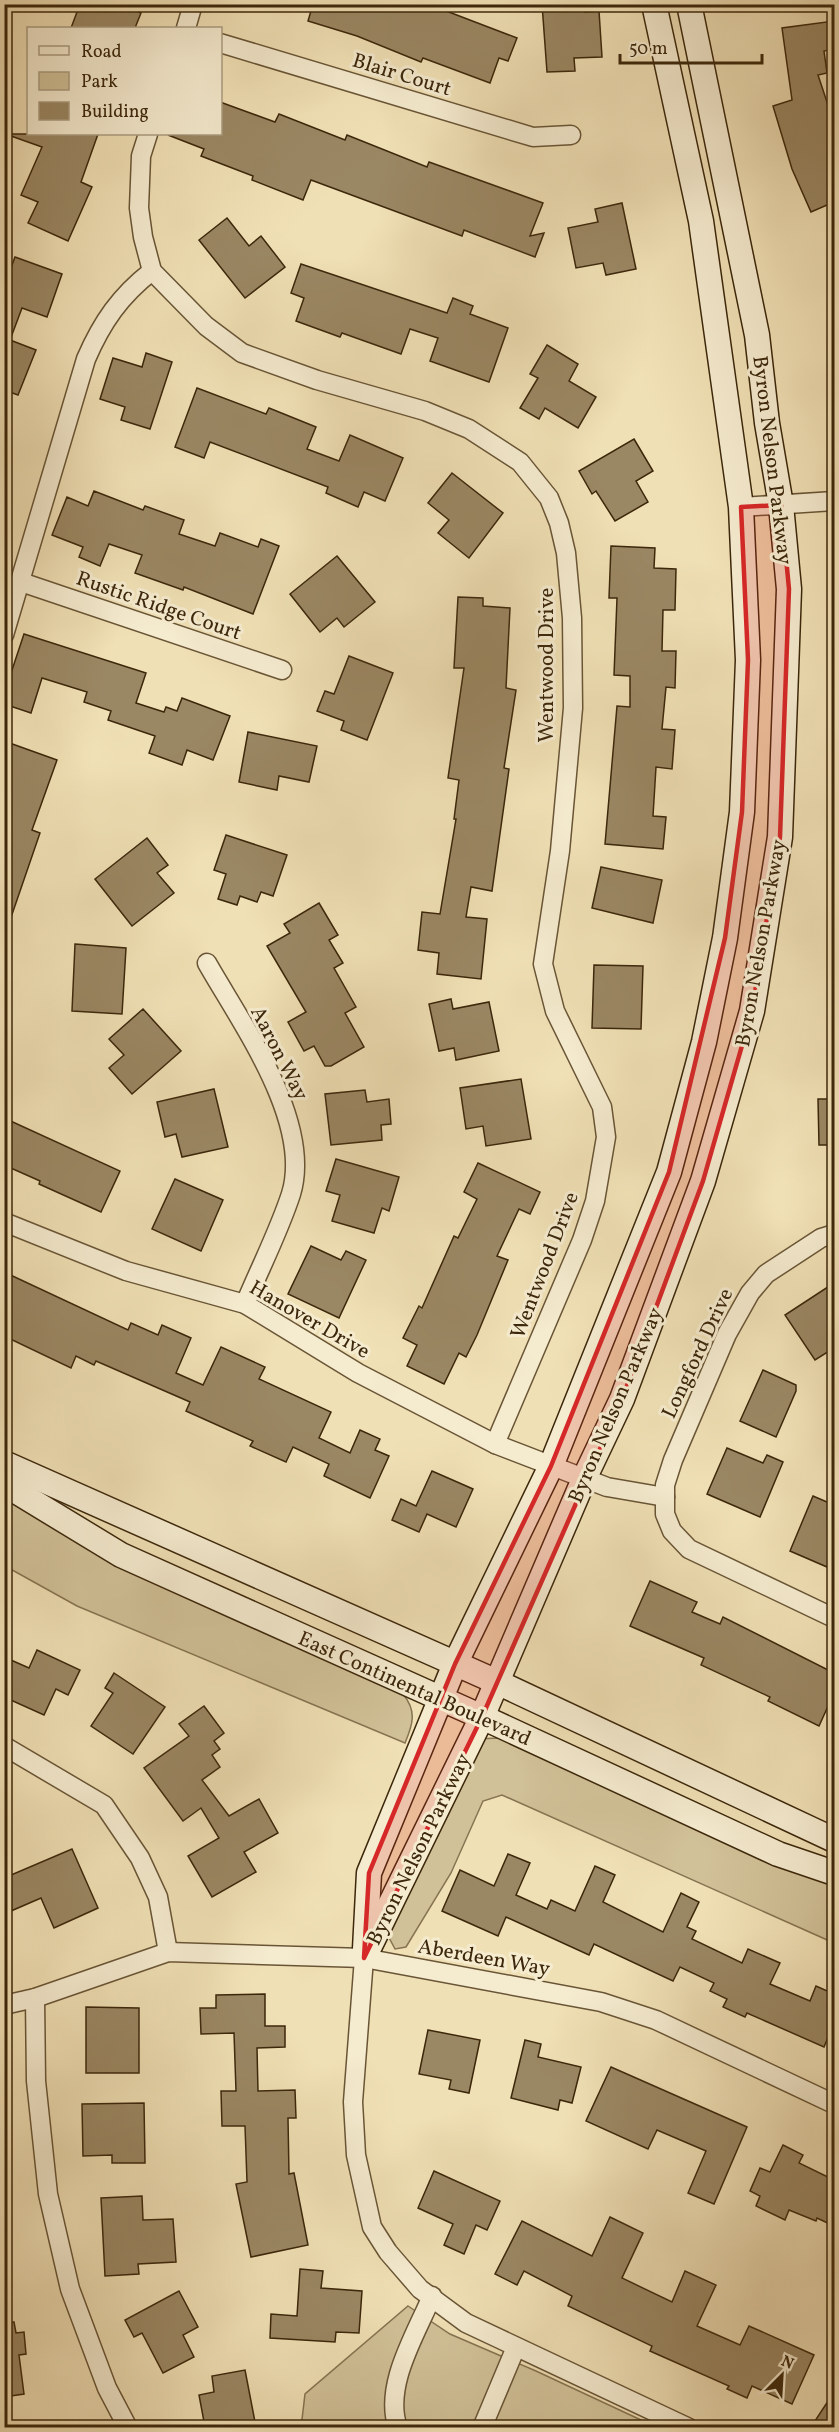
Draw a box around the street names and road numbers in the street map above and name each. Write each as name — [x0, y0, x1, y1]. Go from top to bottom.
street label: Blair Court — [349, 47, 455, 104]
street label: Byron Nelson Parkway — [744, 354, 799, 567]
street label: Rustic Ridge Court — [72, 565, 245, 648]
street label: Wentwood Drive — [533, 587, 562, 742]
street label: Byron Nelson Parkway — [729, 837, 794, 1049]
street label: Aaron Way — [243, 1002, 315, 1106]
street label: Wentwood Drive — [504, 1188, 587, 1343]
street label: Hanover Drive — [244, 1274, 375, 1367]
street label: Longford Drive — [655, 1284, 741, 1424]
street label: Byron Nelson Parkway — [562, 1303, 671, 1508]
street label: East Continental Boulevard — [293, 1625, 536, 1754]
street label: Byron Nelson Parkway — [360, 1748, 479, 1950]
street label: Aberdeen Way — [415, 1933, 553, 1984]

